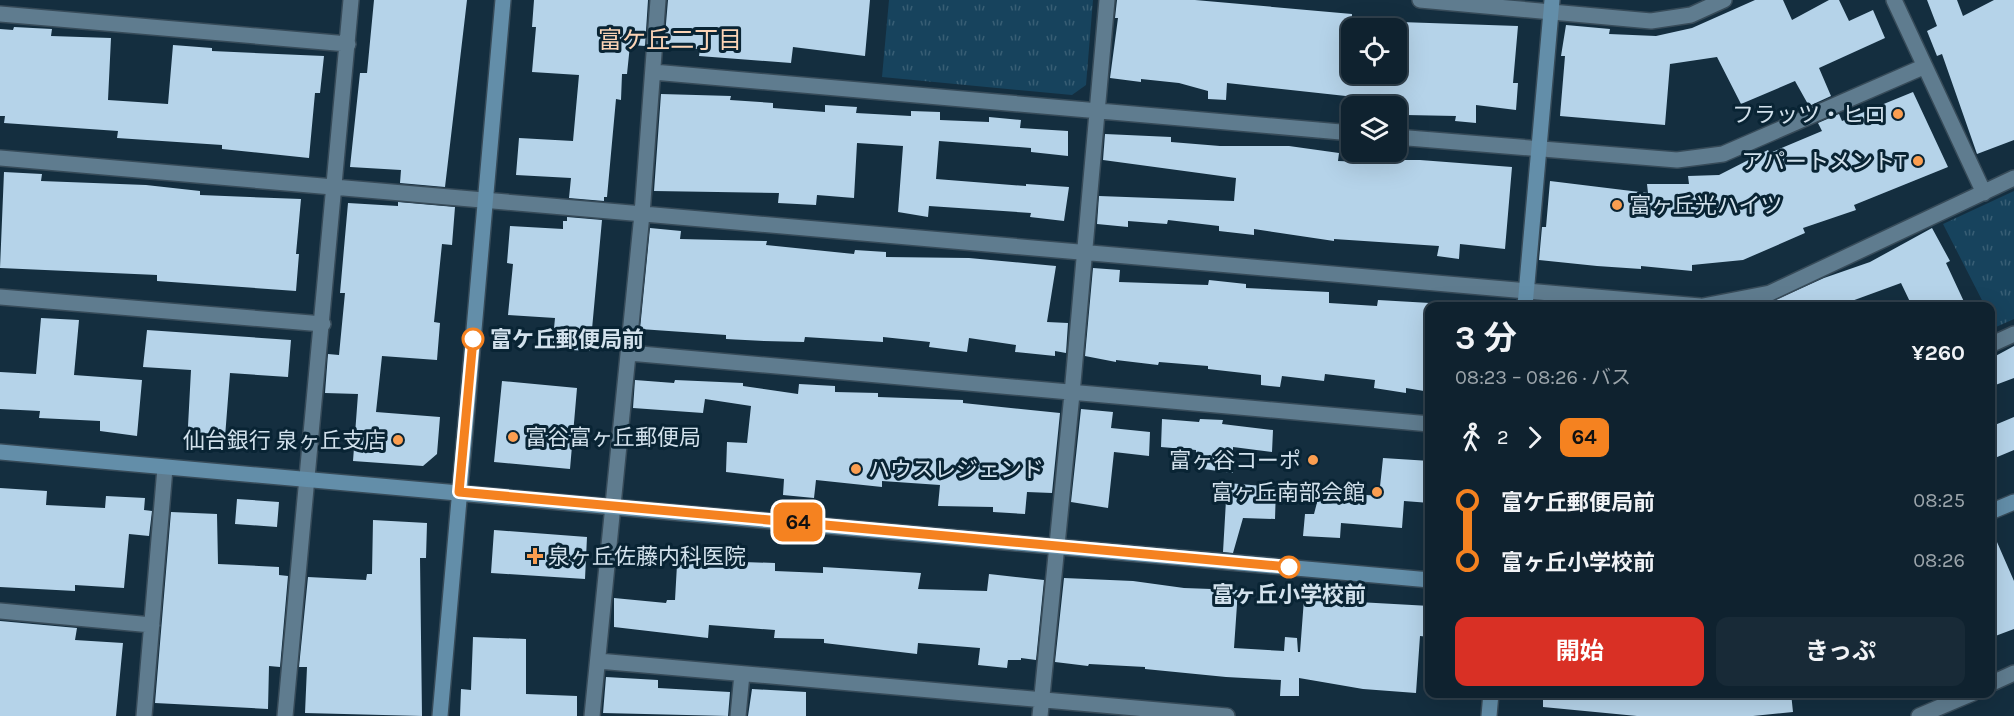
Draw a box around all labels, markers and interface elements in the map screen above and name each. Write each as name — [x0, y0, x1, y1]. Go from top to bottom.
map controls — [1341, 18, 1407, 162]
button: locate — [1341, 18, 1407, 84]
district label: 富ケ丘二丁目 — [598, 26, 742, 54]
button: layers — [1341, 96, 1407, 162]
place label: フラッツ・ヒロ — [1732, 102, 1886, 128]
marker: フラッツ・ヒロ — [1891, 107, 1905, 121]
place label: アパートメントT — [1741, 149, 1906, 175]
marker: アパートメントT — [1911, 154, 1925, 168]
place label: 富ヶ丘光ハイツ — [1629, 193, 1783, 219]
marker: 富ヶ丘光ハイツ — [1610, 198, 1624, 212]
text: 3 分 — [1455, 319, 1517, 357]
place label: 富ケ丘郵便局前 — [490, 327, 644, 353]
marker: 富ケ丘郵便局前 — [462, 328, 484, 350]
text: ¥260 — [1912, 340, 1965, 366]
text: 08:23 – 08:26 · バス — [1455, 366, 1631, 389]
icon: walk — [1455, 421, 1488, 454]
icon: forward — [1518, 421, 1551, 454]
place label: 富谷富ヶ丘郵便局 — [525, 425, 701, 451]
text: 64 — [1572, 425, 1597, 449]
text: 2 — [1497, 426, 1509, 449]
place label: 仙台銀行 泉ヶ丘支店 — [183, 428, 386, 454]
marker: 富谷富ヶ丘郵便局 — [506, 430, 520, 444]
marker: 仙台銀行 泉ヶ丘支店 — [391, 433, 405, 447]
place label: 富ヶ谷コーポ — [1169, 448, 1301, 474]
marker: 富ヶ谷コーポ — [1306, 453, 1320, 467]
place label: ハウスレジェンド — [868, 457, 1044, 483]
marker: ハウスレジェンド — [849, 462, 863, 476]
place label: 富ヶ丘南部会館 — [1211, 480, 1365, 506]
marker: 富ヶ丘南部会館 — [1370, 485, 1384, 499]
text: 08:25 — [1913, 489, 1965, 512]
text: 富ケ丘郵便局前 — [1501, 490, 1655, 516]
line badge: 64 — [771, 502, 825, 542]
text: 64 — [785, 510, 811, 534]
place label: 泉ヶ丘佐藤内科医院 — [548, 544, 746, 570]
marker: 泉ヶ丘佐藤内科医院 — [526, 547, 544, 565]
text: 08:26 — [1913, 549, 1965, 572]
text: 富ヶ丘小学校前 — [1501, 550, 1655, 576]
marker: 富ヶ丘小学校前 — [1278, 556, 1300, 578]
place label: 富ヶ丘小学校前 — [1212, 582, 1366, 608]
button: 開始 — [1455, 617, 1704, 686]
button: きっぷ — [1716, 617, 1965, 686]

